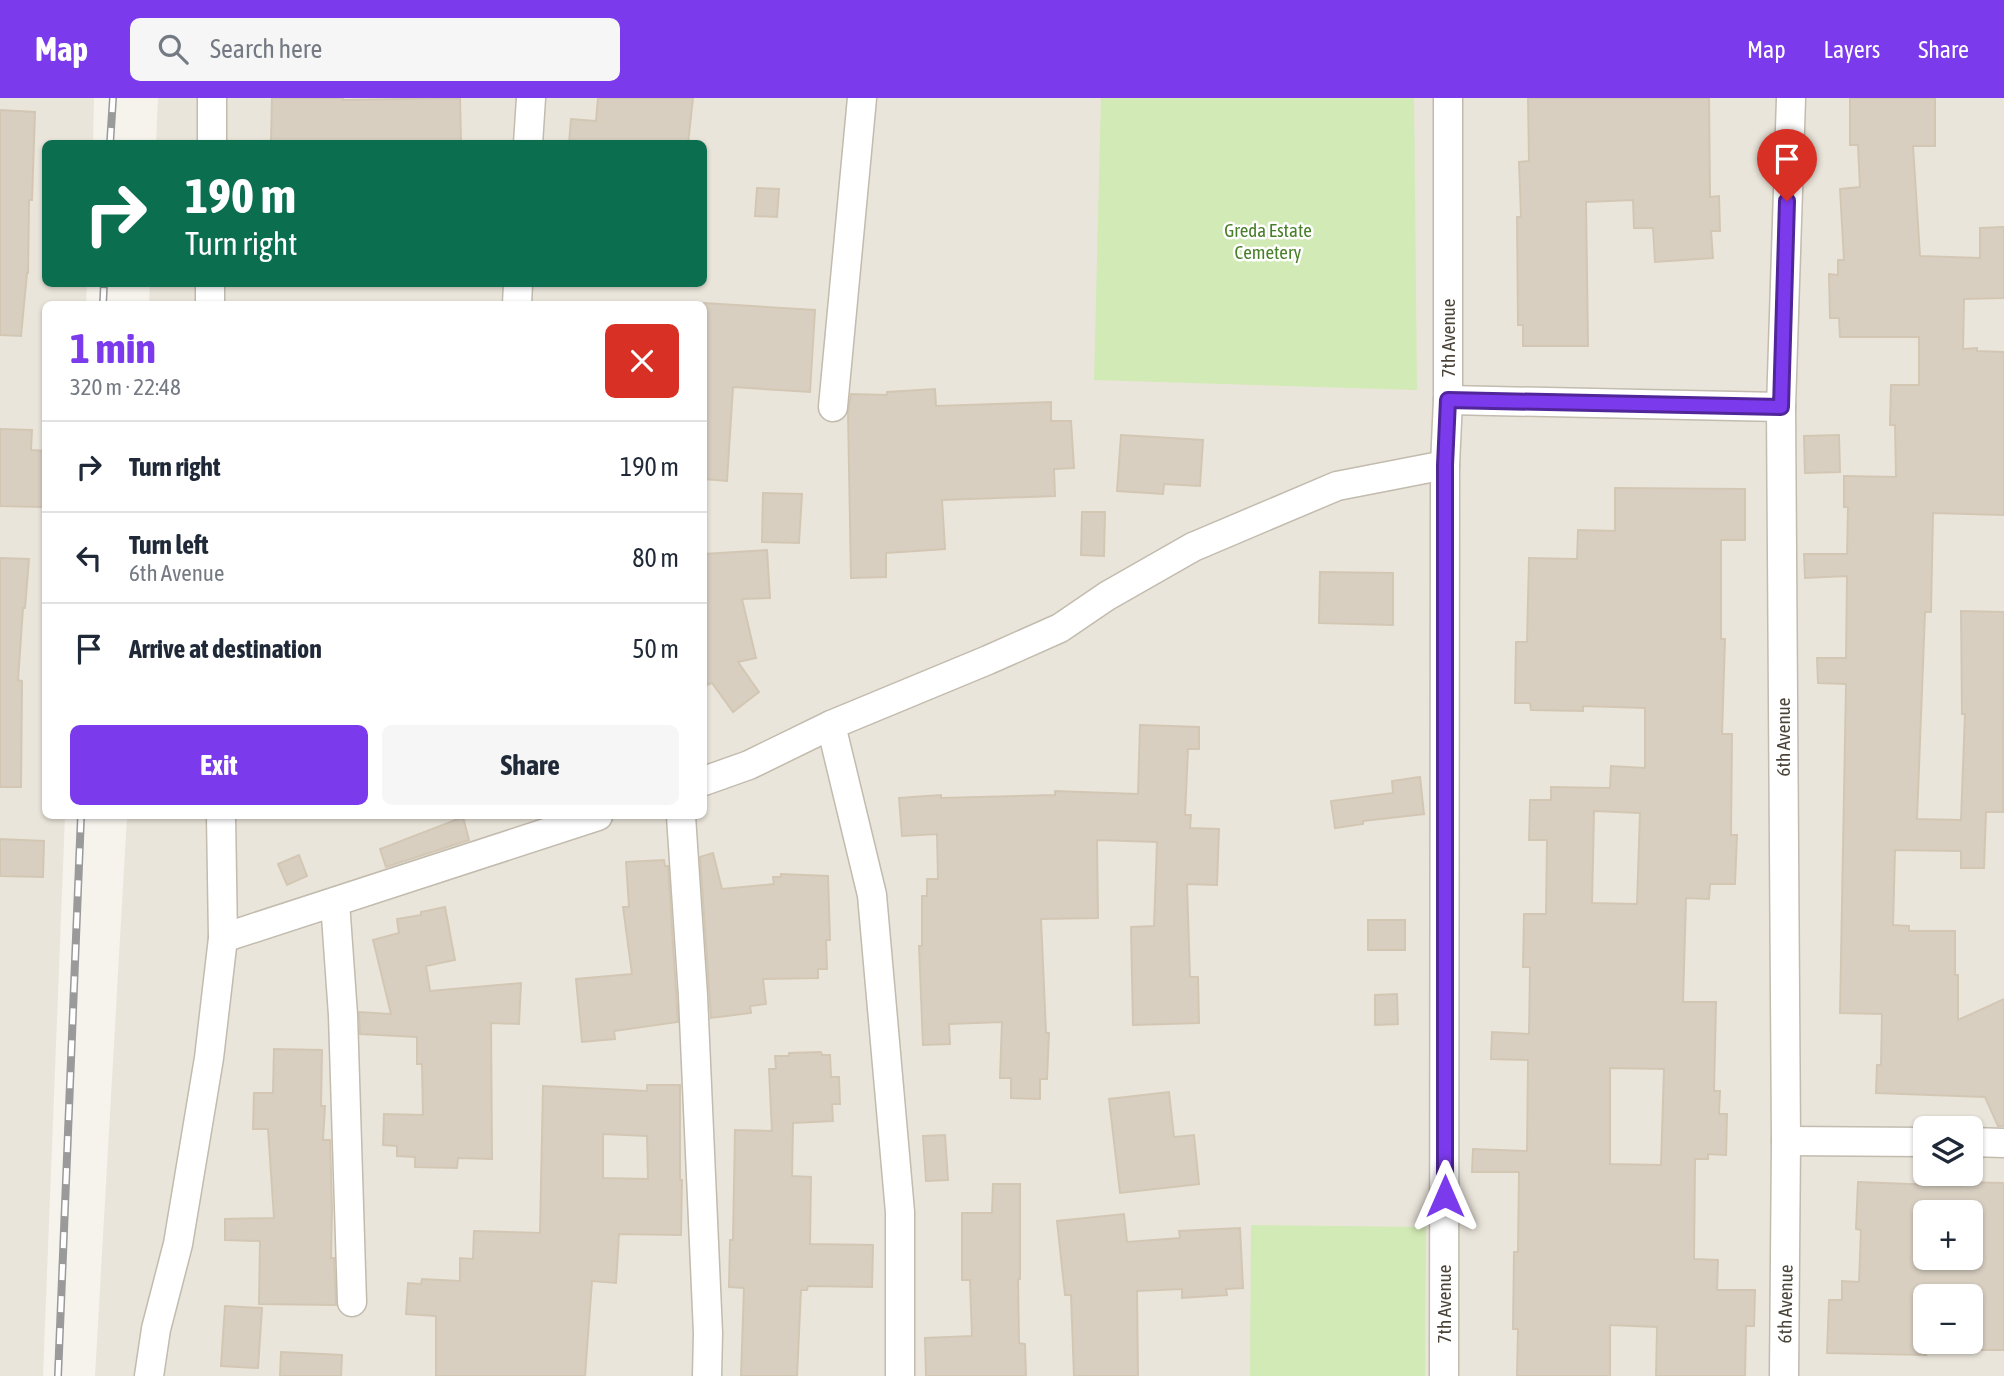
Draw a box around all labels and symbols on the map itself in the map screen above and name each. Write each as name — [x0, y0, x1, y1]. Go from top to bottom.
pin — [1757, 129, 1817, 201]
park label: Greda Estate Cemetery — [1224, 219, 1312, 263]
street label: 7th Avenue — [1437, 299, 1459, 377]
street label: 6th Avenue — [1772, 698, 1794, 776]
position arrow — [1408, 1159, 1482, 1233]
street label: 6th Avenue — [1773, 1264, 1797, 1344]
street label: 7th Avenue — [1433, 1265, 1455, 1343]

